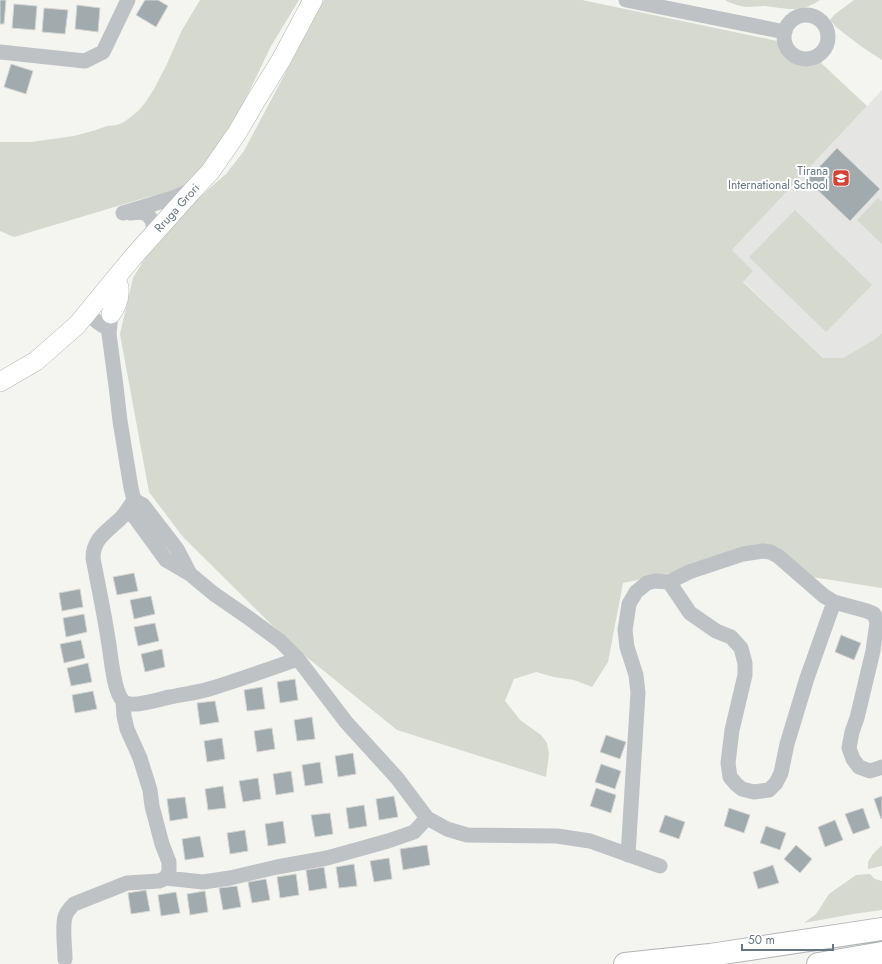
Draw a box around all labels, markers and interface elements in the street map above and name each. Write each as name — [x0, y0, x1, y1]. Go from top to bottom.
place label: Tirana International School — [728, 162, 828, 194]
school or university icon: Tirana International School — [831, 168, 851, 188]
street label: Rruga Grori — [150, 180, 204, 236]
scale bar — [742, 926, 833, 952]
text: 50 m — [748, 931, 775, 949]

